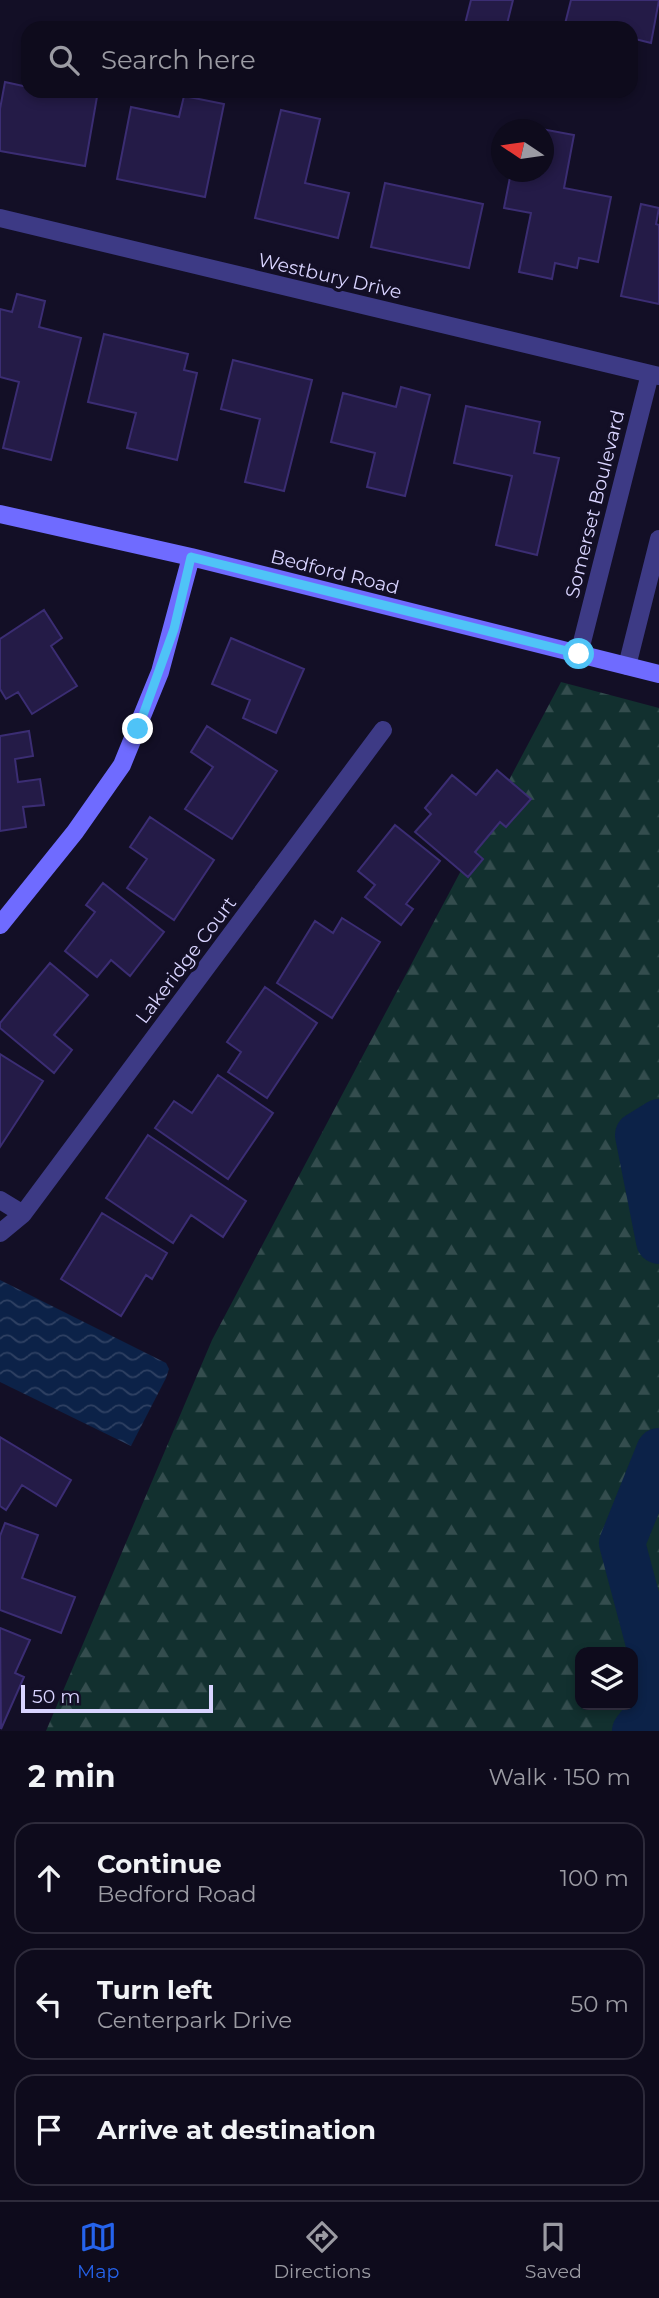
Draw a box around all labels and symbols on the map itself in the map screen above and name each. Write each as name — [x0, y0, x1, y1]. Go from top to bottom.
north arrow — [491, 119, 554, 182]
street label: Westbury Drive — [256, 248, 404, 304]
street label: Somerset Boulevard — [560, 408, 630, 600]
street label: Bedford Road — [268, 545, 402, 599]
route start — [563, 638, 594, 669]
route end — [122, 713, 153, 744]
street label: Lakeridge Court — [131, 892, 241, 1028]
scale bar — [21, 1682, 214, 1714]

